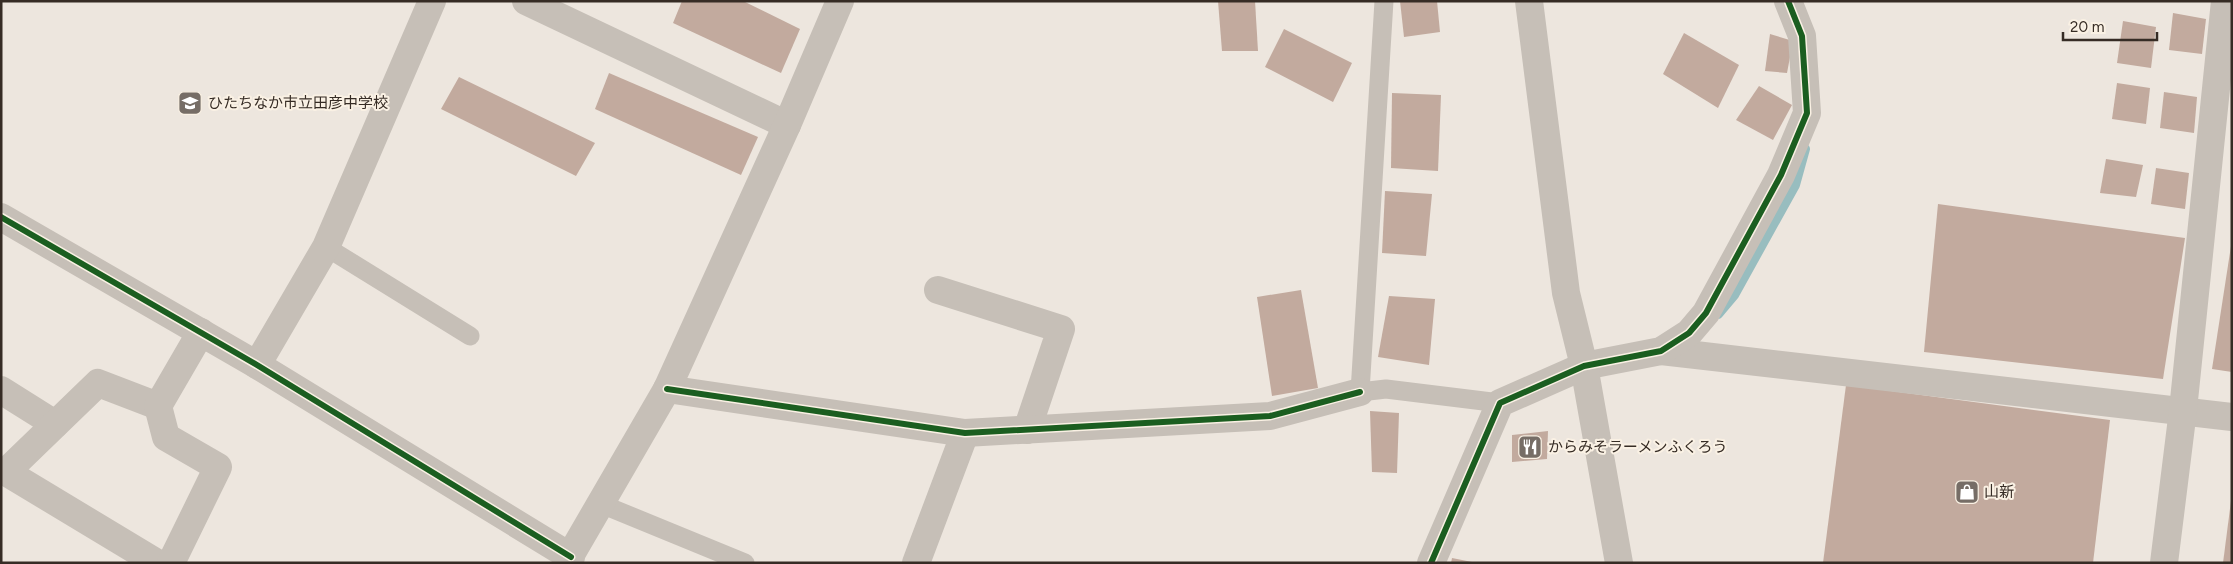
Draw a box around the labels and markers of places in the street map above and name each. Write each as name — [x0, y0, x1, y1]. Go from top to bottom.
school or university icon: ひたちなか市立田彦中学校 — [177, 90, 203, 116]
place label: ひたちなか市立田彦中学校 — [208, 94, 388, 112]
restaurant icon: からみそラーメンふくろう — [1517, 434, 1543, 460]
place label: からみそラーメンふくろう — [1548, 438, 1727, 456]
shop icon: 山新 — [1954, 479, 1980, 505]
place label: 山新 — [1984, 483, 2014, 501]

